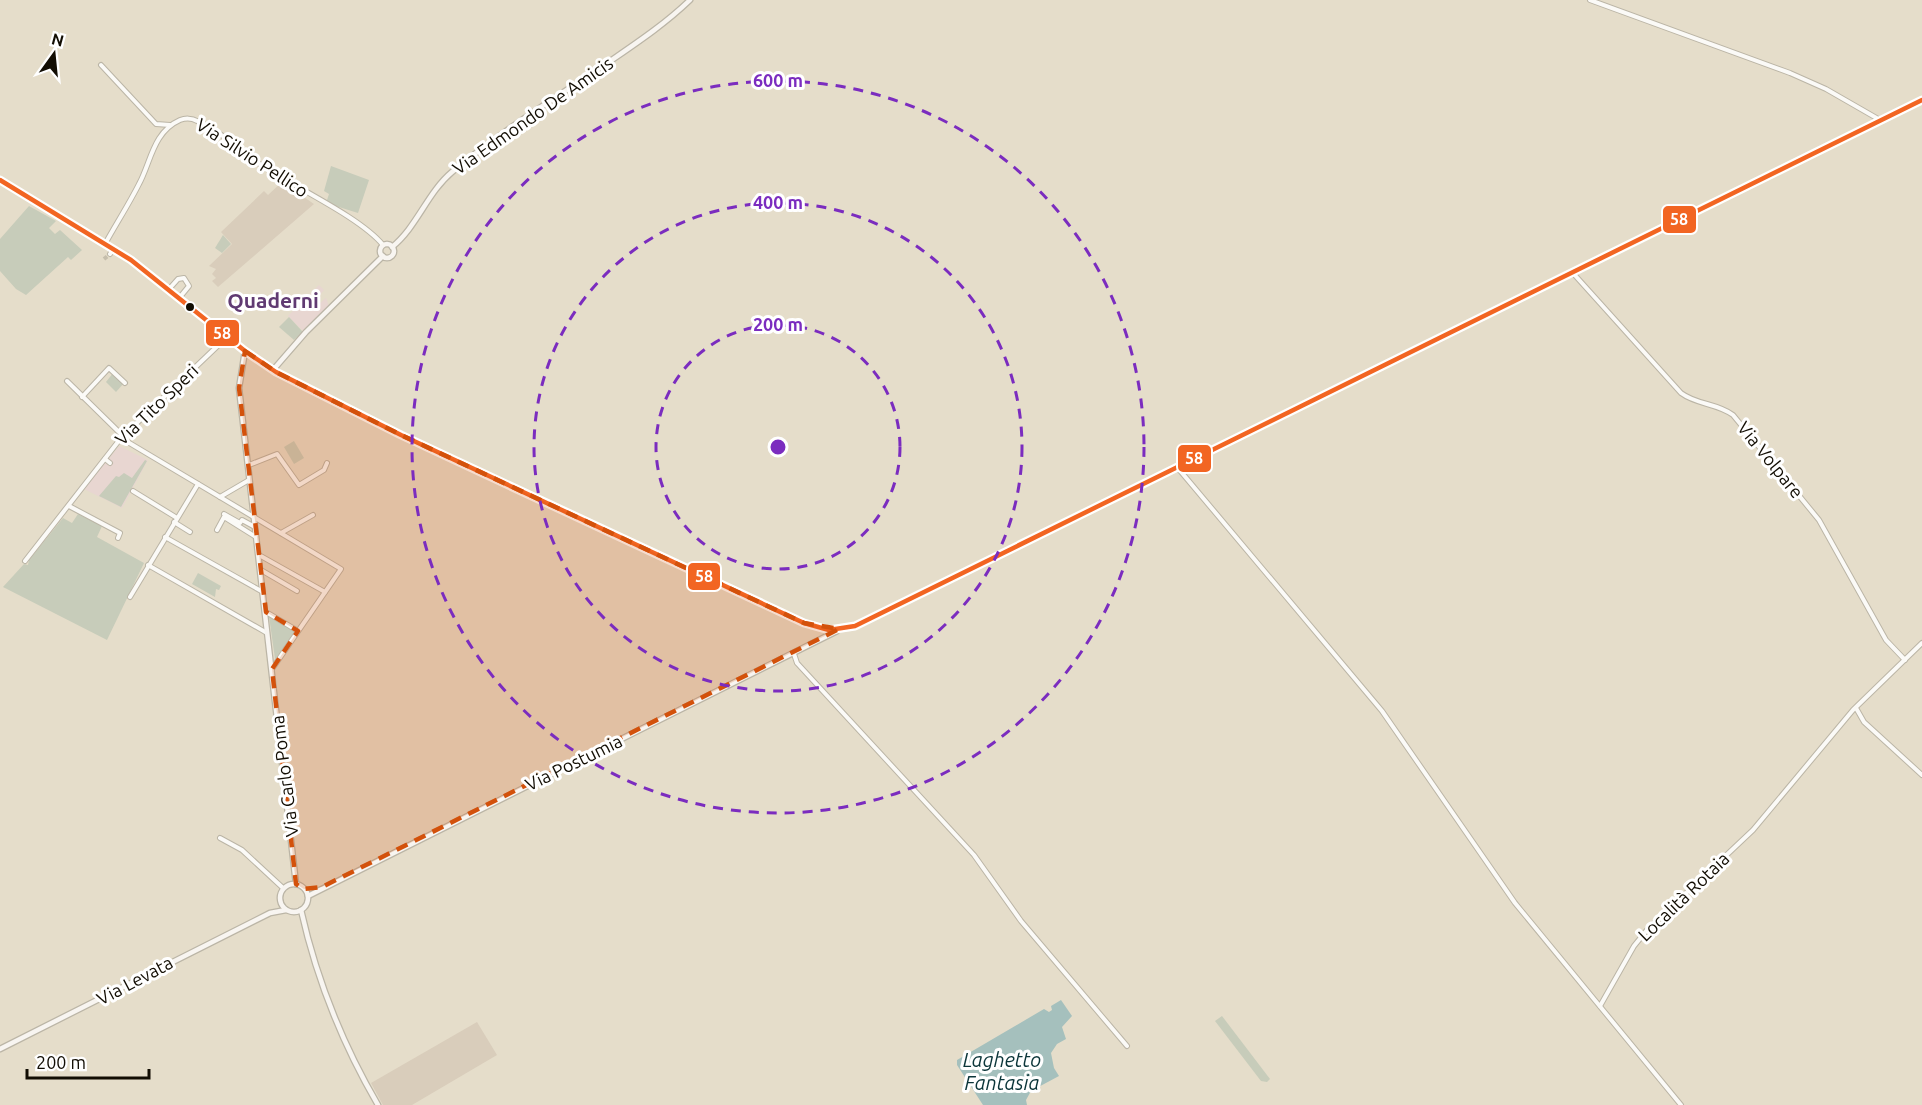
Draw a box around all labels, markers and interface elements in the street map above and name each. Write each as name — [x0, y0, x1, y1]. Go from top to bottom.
north arrow — [24, 24, 84, 84]
text: N — [50, 29, 66, 50]
street label: Via Edmondo De Amicis — [449, 52, 616, 178]
text: 600 m — [753, 70, 803, 90]
street label: Via Silvio Pellico — [193, 114, 312, 201]
text: 400 m — [753, 192, 803, 212]
line badge: 58 — [1662, 205, 1697, 234]
text: 58 — [1670, 210, 1688, 228]
district label: Quaderni — [227, 288, 319, 312]
unlabelled marker — [184, 301, 196, 313]
text: 200 m — [753, 314, 803, 334]
line badge: 58 — [205, 319, 240, 347]
text: 58 — [213, 324, 231, 342]
street label: Via Tito Speri — [111, 360, 202, 449]
street label: Via Volpare — [1734, 417, 1808, 502]
centre of rings — [768, 437, 788, 457]
line badge: 58 — [1177, 444, 1212, 473]
text: 58 — [1185, 449, 1203, 467]
line badge: 58 — [687, 562, 721, 591]
text: 58 — [695, 567, 713, 585]
street label: Via Carlo Poma — [267, 714, 301, 838]
street label: Via Postumia — [522, 730, 625, 794]
street label: Località Rotaia — [1634, 848, 1733, 945]
street label: Via Levata — [93, 952, 176, 1008]
scale bar — [27, 1042, 148, 1080]
water label: Laghetto Fantasia — [963, 1048, 1041, 1094]
text: 200 m — [36, 1052, 86, 1072]

